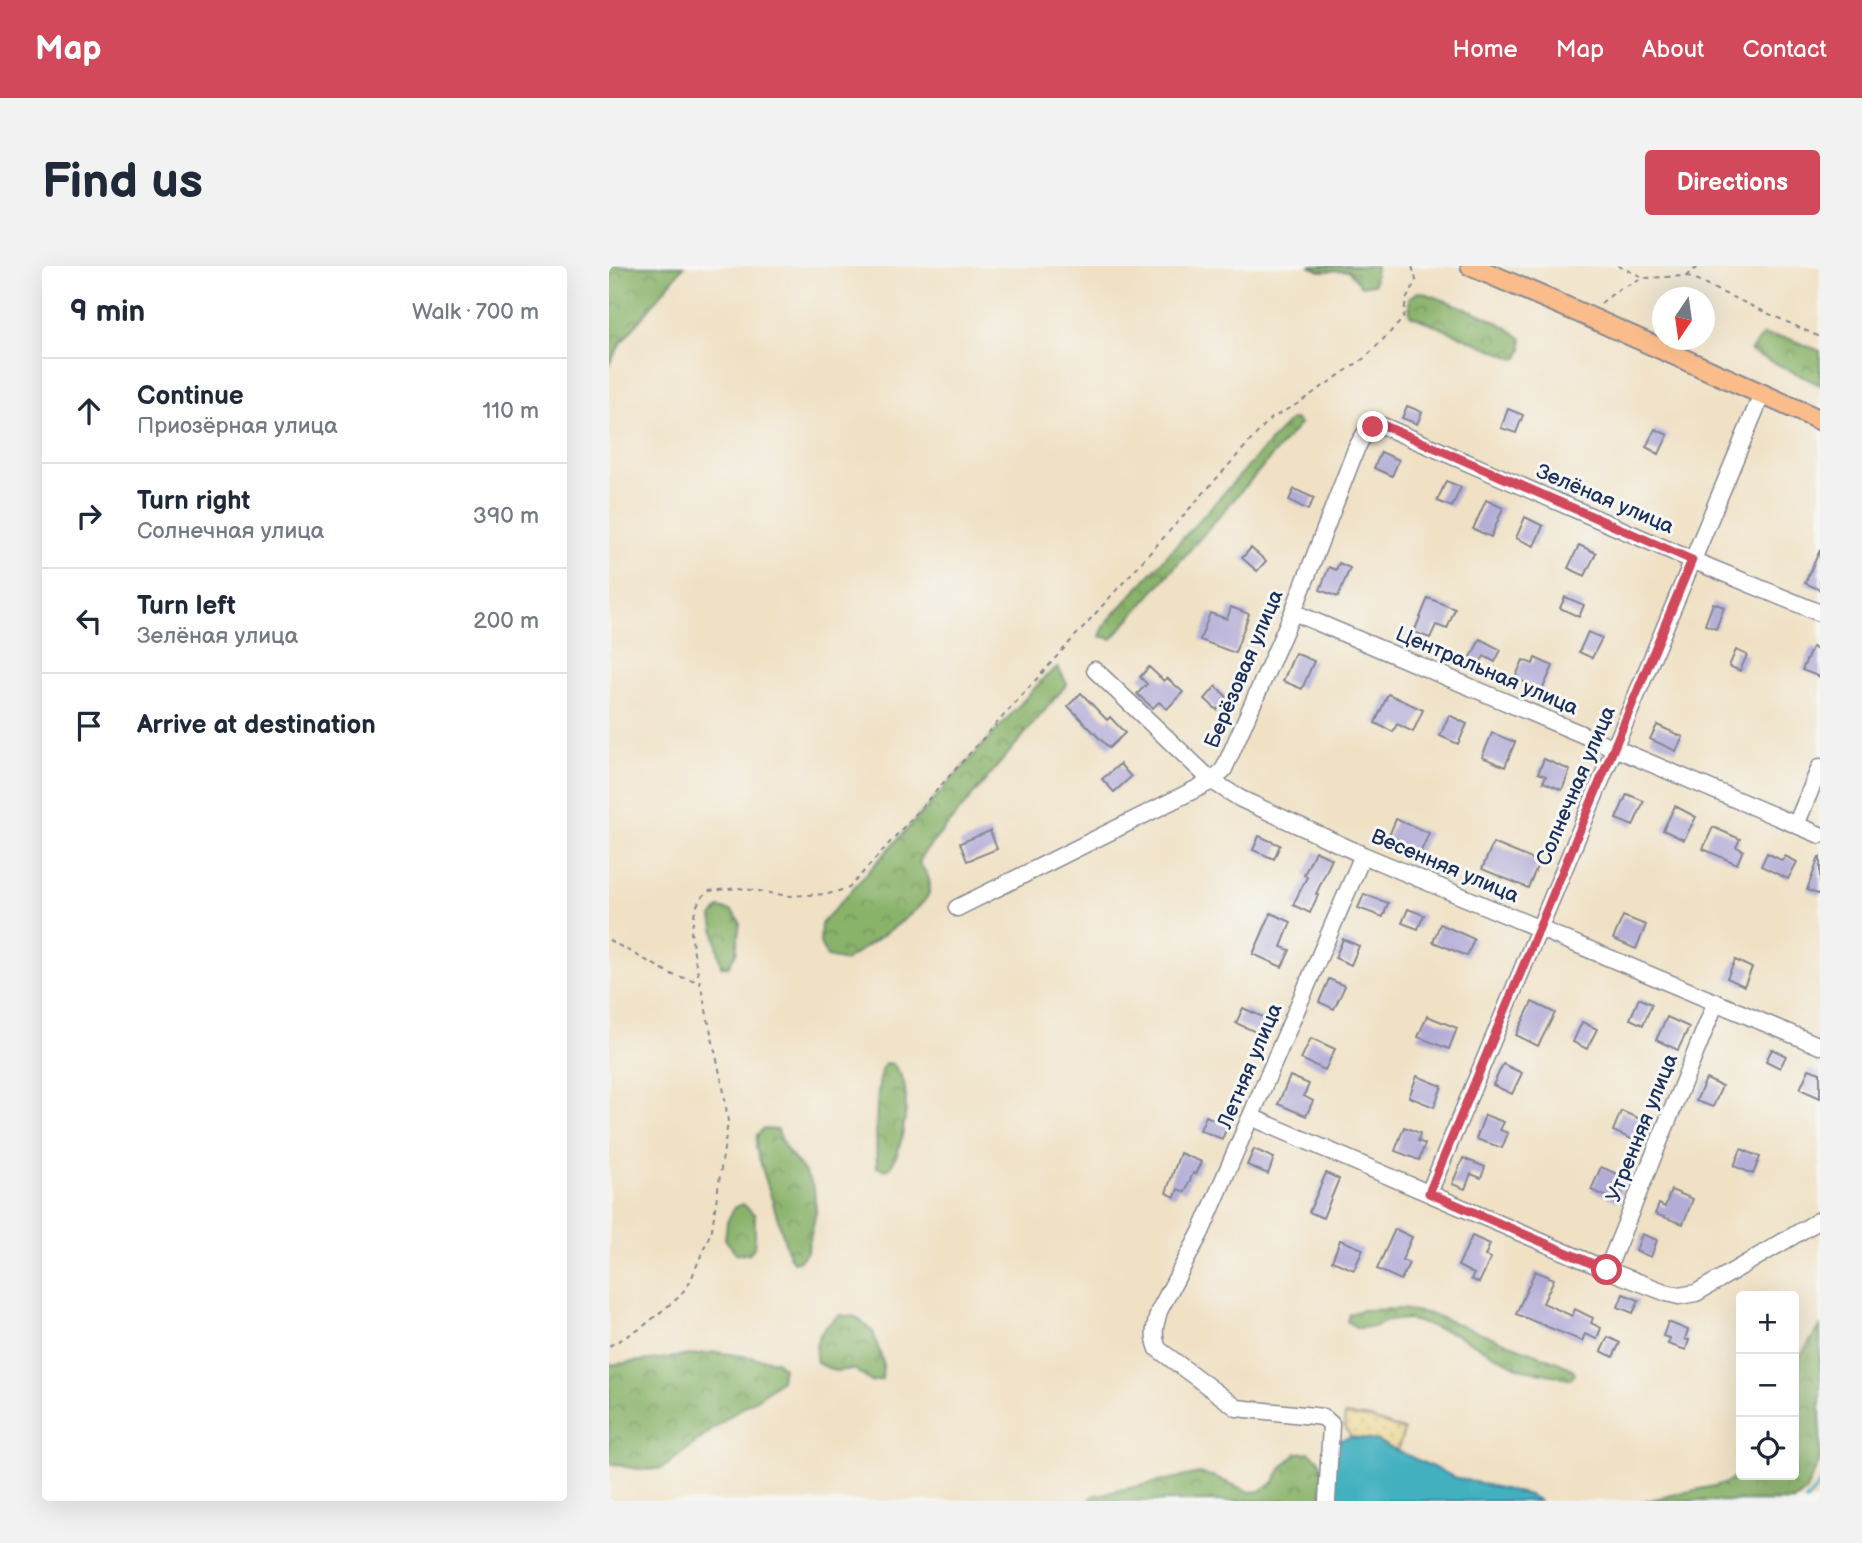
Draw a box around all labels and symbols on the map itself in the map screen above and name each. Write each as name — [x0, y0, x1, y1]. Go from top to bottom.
north arrow — [1652, 287, 1715, 350]
route end — [1357, 411, 1388, 442]
street label: Зелёная улица — [1532, 459, 1678, 539]
street label: Берёзовая улица — [1199, 586, 1289, 752]
street label: Центральная улица — [1392, 621, 1583, 721]
street label: Солнечная улица — [1531, 702, 1621, 870]
street label: Весенняя улица — [1367, 824, 1523, 909]
street label: Летняя улица — [1212, 999, 1288, 1133]
street label: Утренняя улица — [1601, 1050, 1683, 1206]
route start — [1591, 1254, 1622, 1285]

